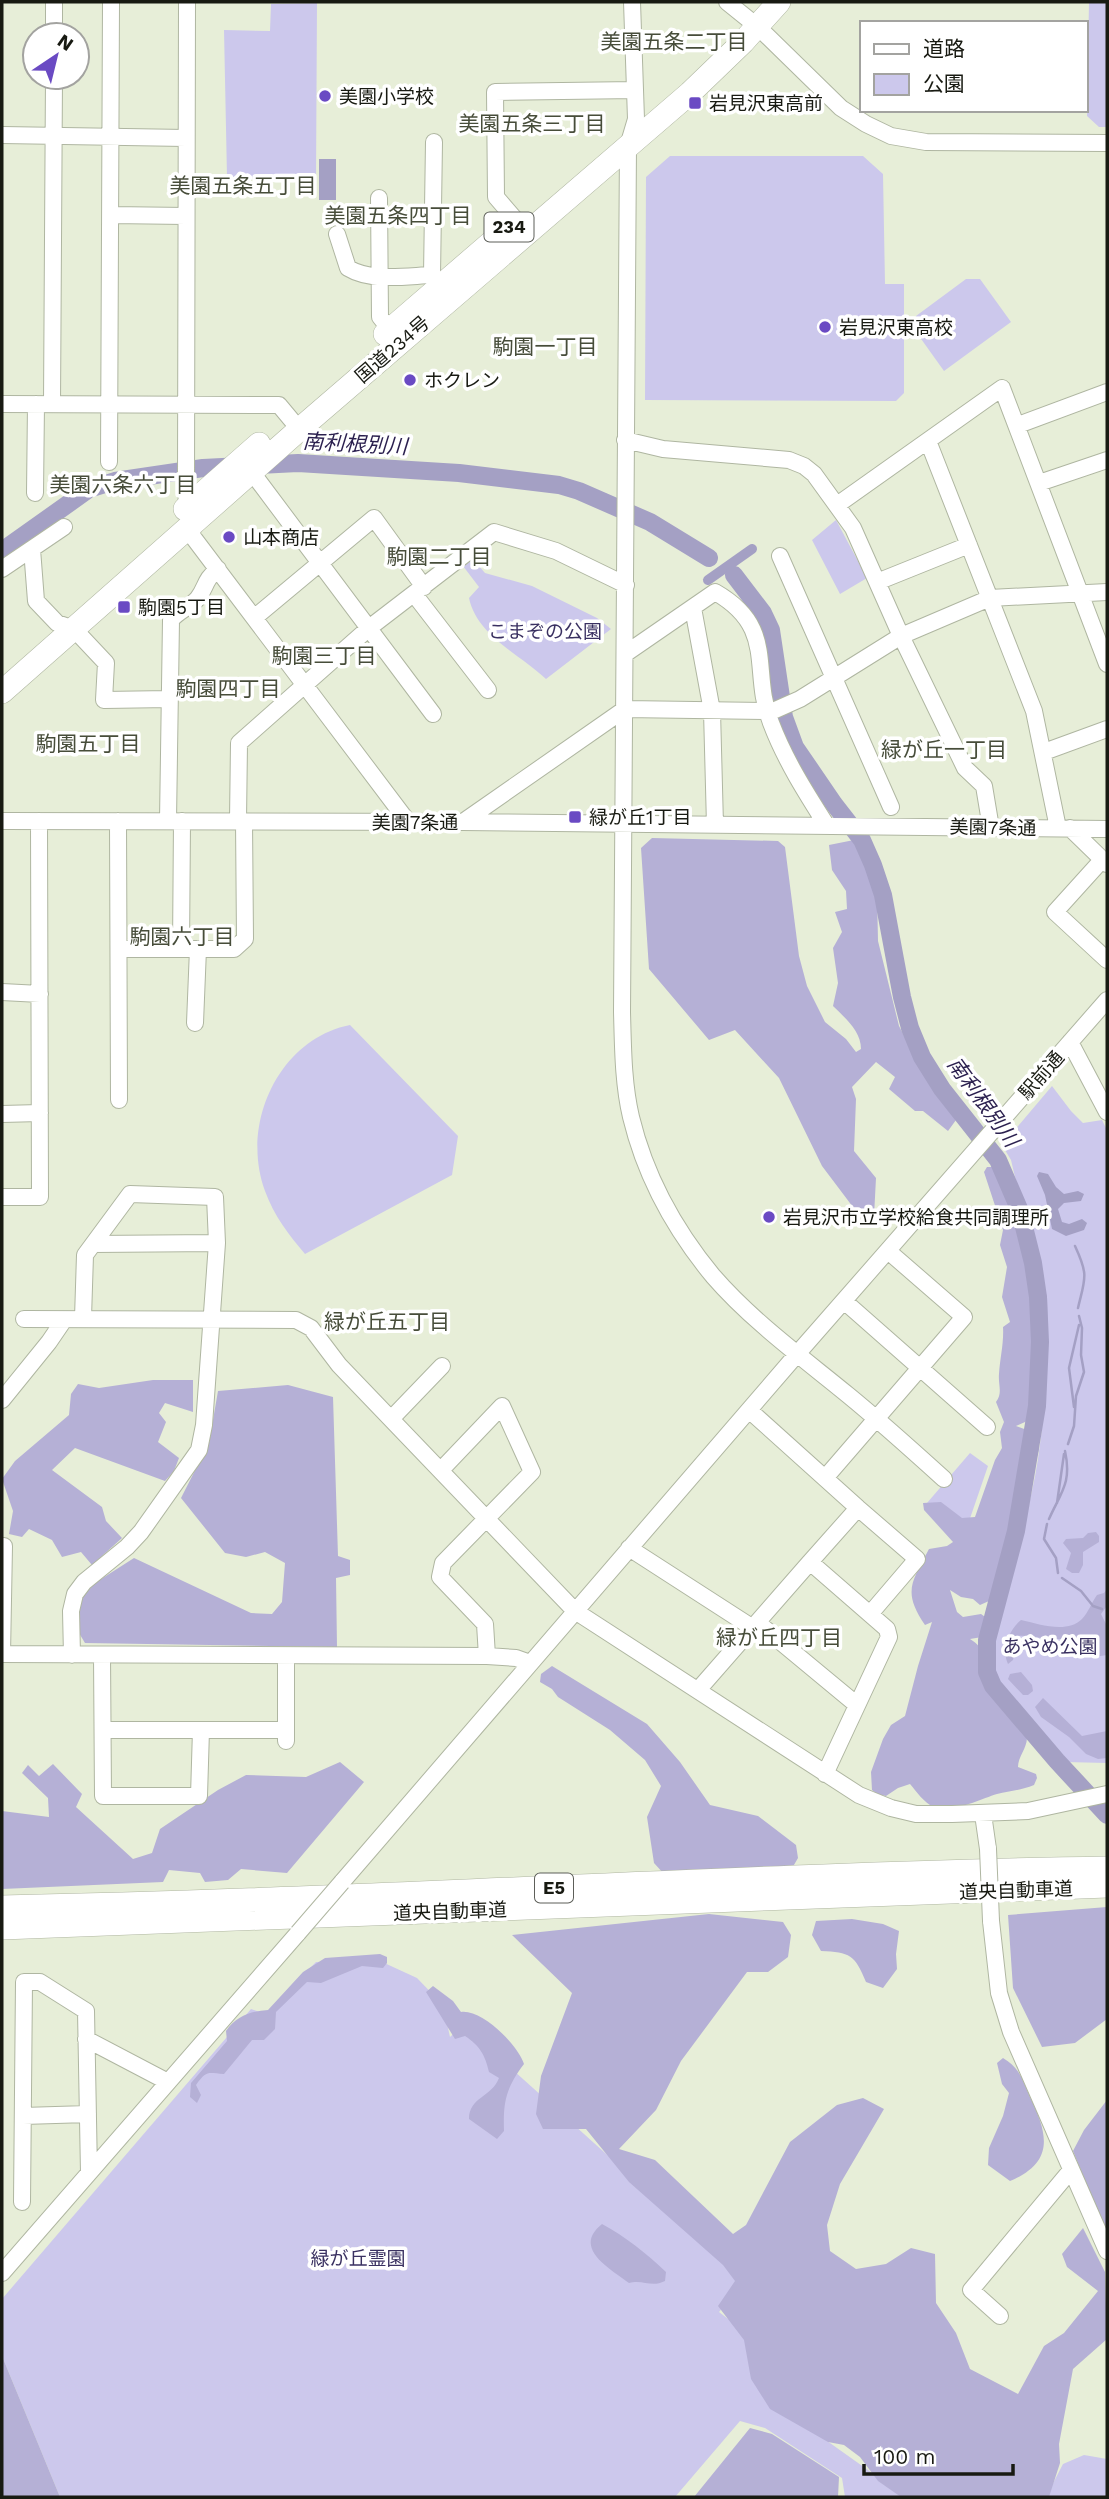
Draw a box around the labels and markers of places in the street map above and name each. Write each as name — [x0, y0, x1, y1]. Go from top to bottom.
place label: 美園小学校 — [339, 85, 434, 108]
marker: 美園小学校 — [317, 88, 333, 104]
place label: 岩見沢東高前 — [709, 92, 823, 115]
marker: 岩見沢東高前 — [687, 95, 703, 111]
place label: 岩見沢東高校 — [839, 316, 953, 339]
marker: 岩見沢東高校 — [817, 319, 833, 335]
place label: ホクレン — [424, 369, 500, 392]
marker: ホクレン — [402, 372, 418, 388]
place label: 山本商店 — [243, 526, 319, 549]
marker: 山本商店 — [221, 529, 237, 545]
place label: 駒園5丁目 — [138, 596, 225, 619]
marker: 駒園5丁目 — [116, 599, 132, 615]
place label: 緑が丘1丁目 — [589, 806, 691, 829]
marker: 緑が丘1丁目 — [567, 809, 583, 825]
place label: 岩見沢市立学校給食共同調理所 — [783, 1206, 1049, 1229]
marker: 岩見沢市立学校給食共同調理所 — [761, 1209, 777, 1225]

